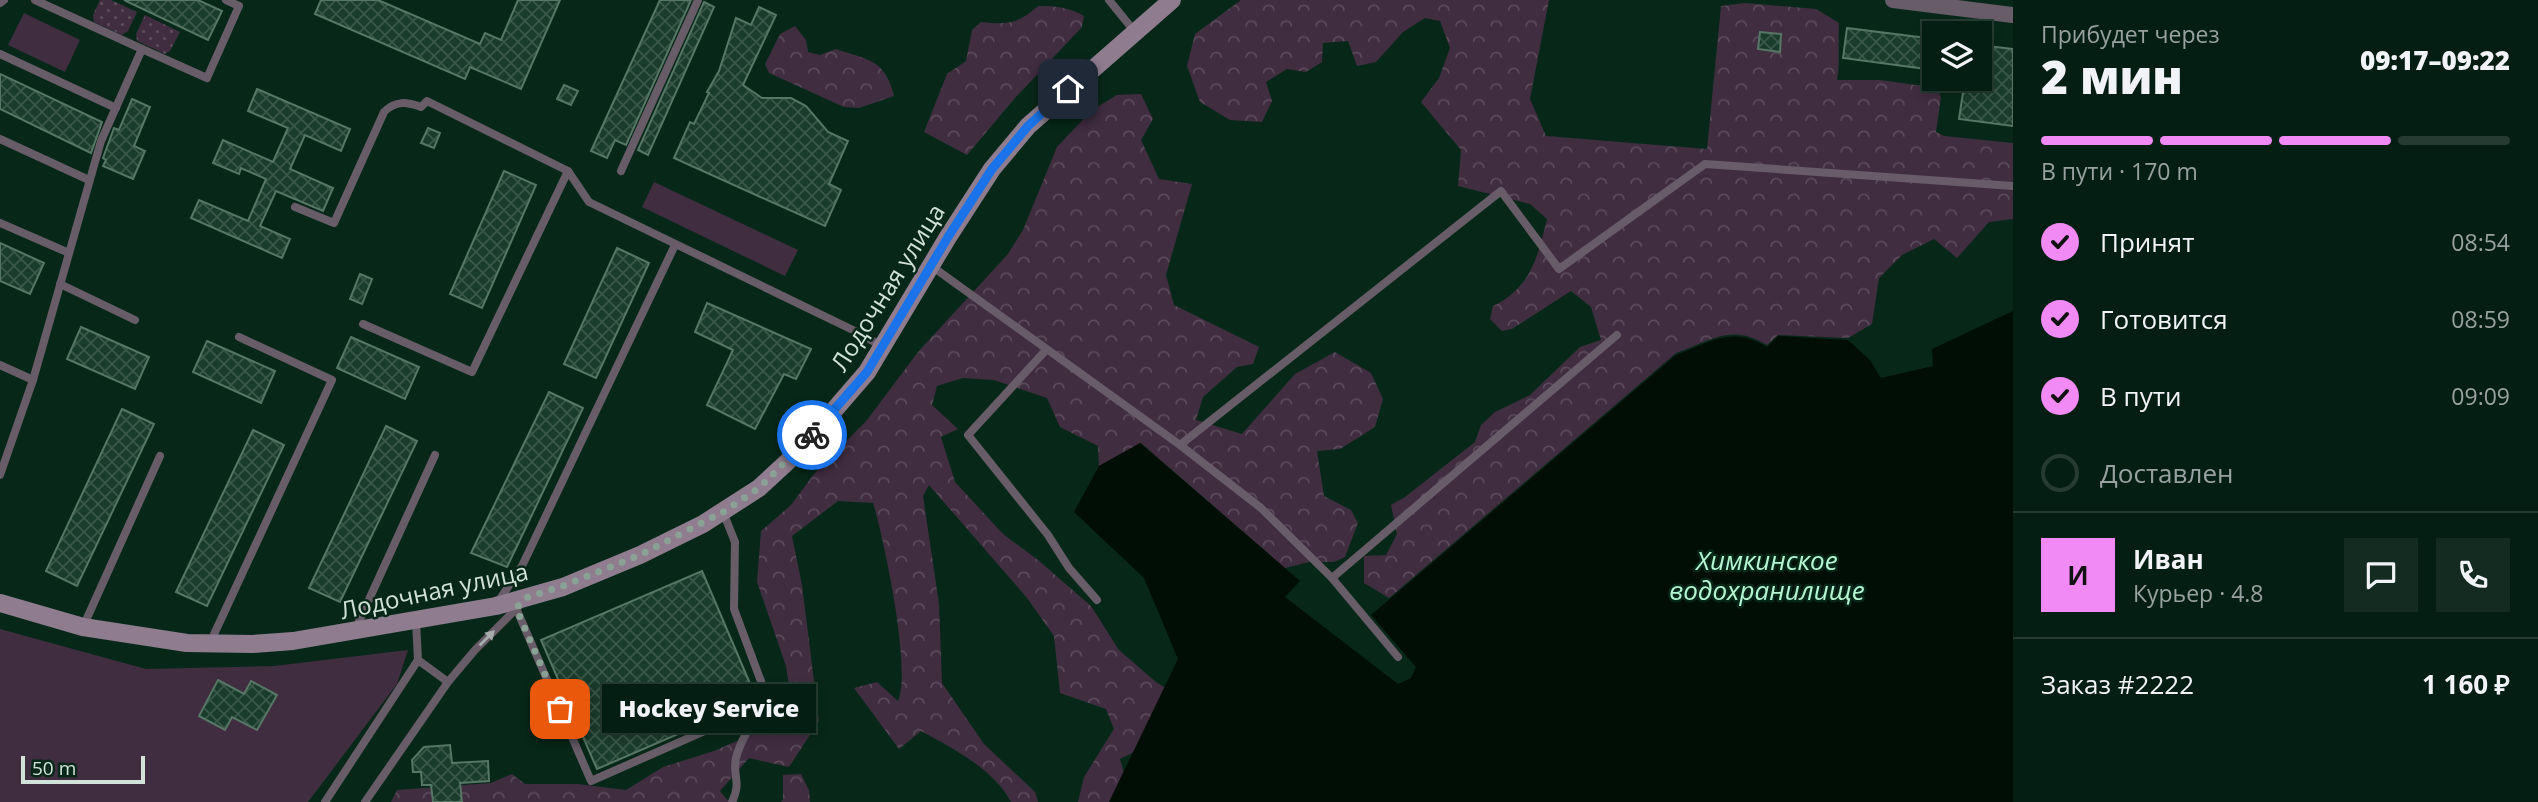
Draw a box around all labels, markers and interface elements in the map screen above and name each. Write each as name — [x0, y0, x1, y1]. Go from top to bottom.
text: Прибудет через — [2041, 18, 2220, 50]
map controls — [1922, 21, 1992, 91]
button: layers — [1922, 21, 1992, 91]
text: 09:17–09:22 — [2360, 42, 2510, 78]
text: 2 мин — [2041, 45, 2183, 107]
pin — [1038, 59, 1098, 119]
icon: home — [1049, 70, 1087, 108]
text: В пути · 170 m — [2041, 155, 2198, 187]
street label: Лодочная улица — [822, 197, 952, 377]
icon: check — [2041, 223, 2079, 261]
text: Принят — [2100, 224, 2194, 260]
text: 08:54 — [2451, 226, 2510, 258]
icon: check — [2041, 300, 2079, 338]
text: Готовится — [2100, 301, 2228, 337]
text: 08:59 — [2451, 303, 2510, 335]
icon: check — [2041, 377, 2079, 415]
text: В пути — [2100, 378, 2181, 414]
text: 09:09 — [2451, 380, 2510, 412]
courier — [777, 400, 847, 470]
icon: bike — [793, 416, 831, 454]
text: Доставлен — [2100, 455, 2233, 491]
button: chat — [2344, 538, 2418, 612]
button: phone — [2436, 538, 2510, 612]
text: Иван — [2133, 541, 2204, 577]
water label: Химкинское водохранилище — [1669, 542, 1865, 608]
street label: Лодочная улица — [337, 554, 531, 626]
text: И — [2067, 557, 2089, 593]
text: Курьер · 4.8 — [2133, 577, 2264, 609]
one-way arrow — [478, 630, 494, 647]
text: Заказ #2222 — [2041, 666, 2194, 702]
text: 1 160 ₽ — [2422, 666, 2510, 702]
pin — [530, 679, 590, 739]
callout: Hockey Service — [602, 684, 816, 734]
icon: bag — [541, 690, 579, 728]
text: Hockey Service — [619, 692, 799, 724]
scale bar — [21, 753, 145, 785]
text: 50 m — [32, 755, 76, 781]

